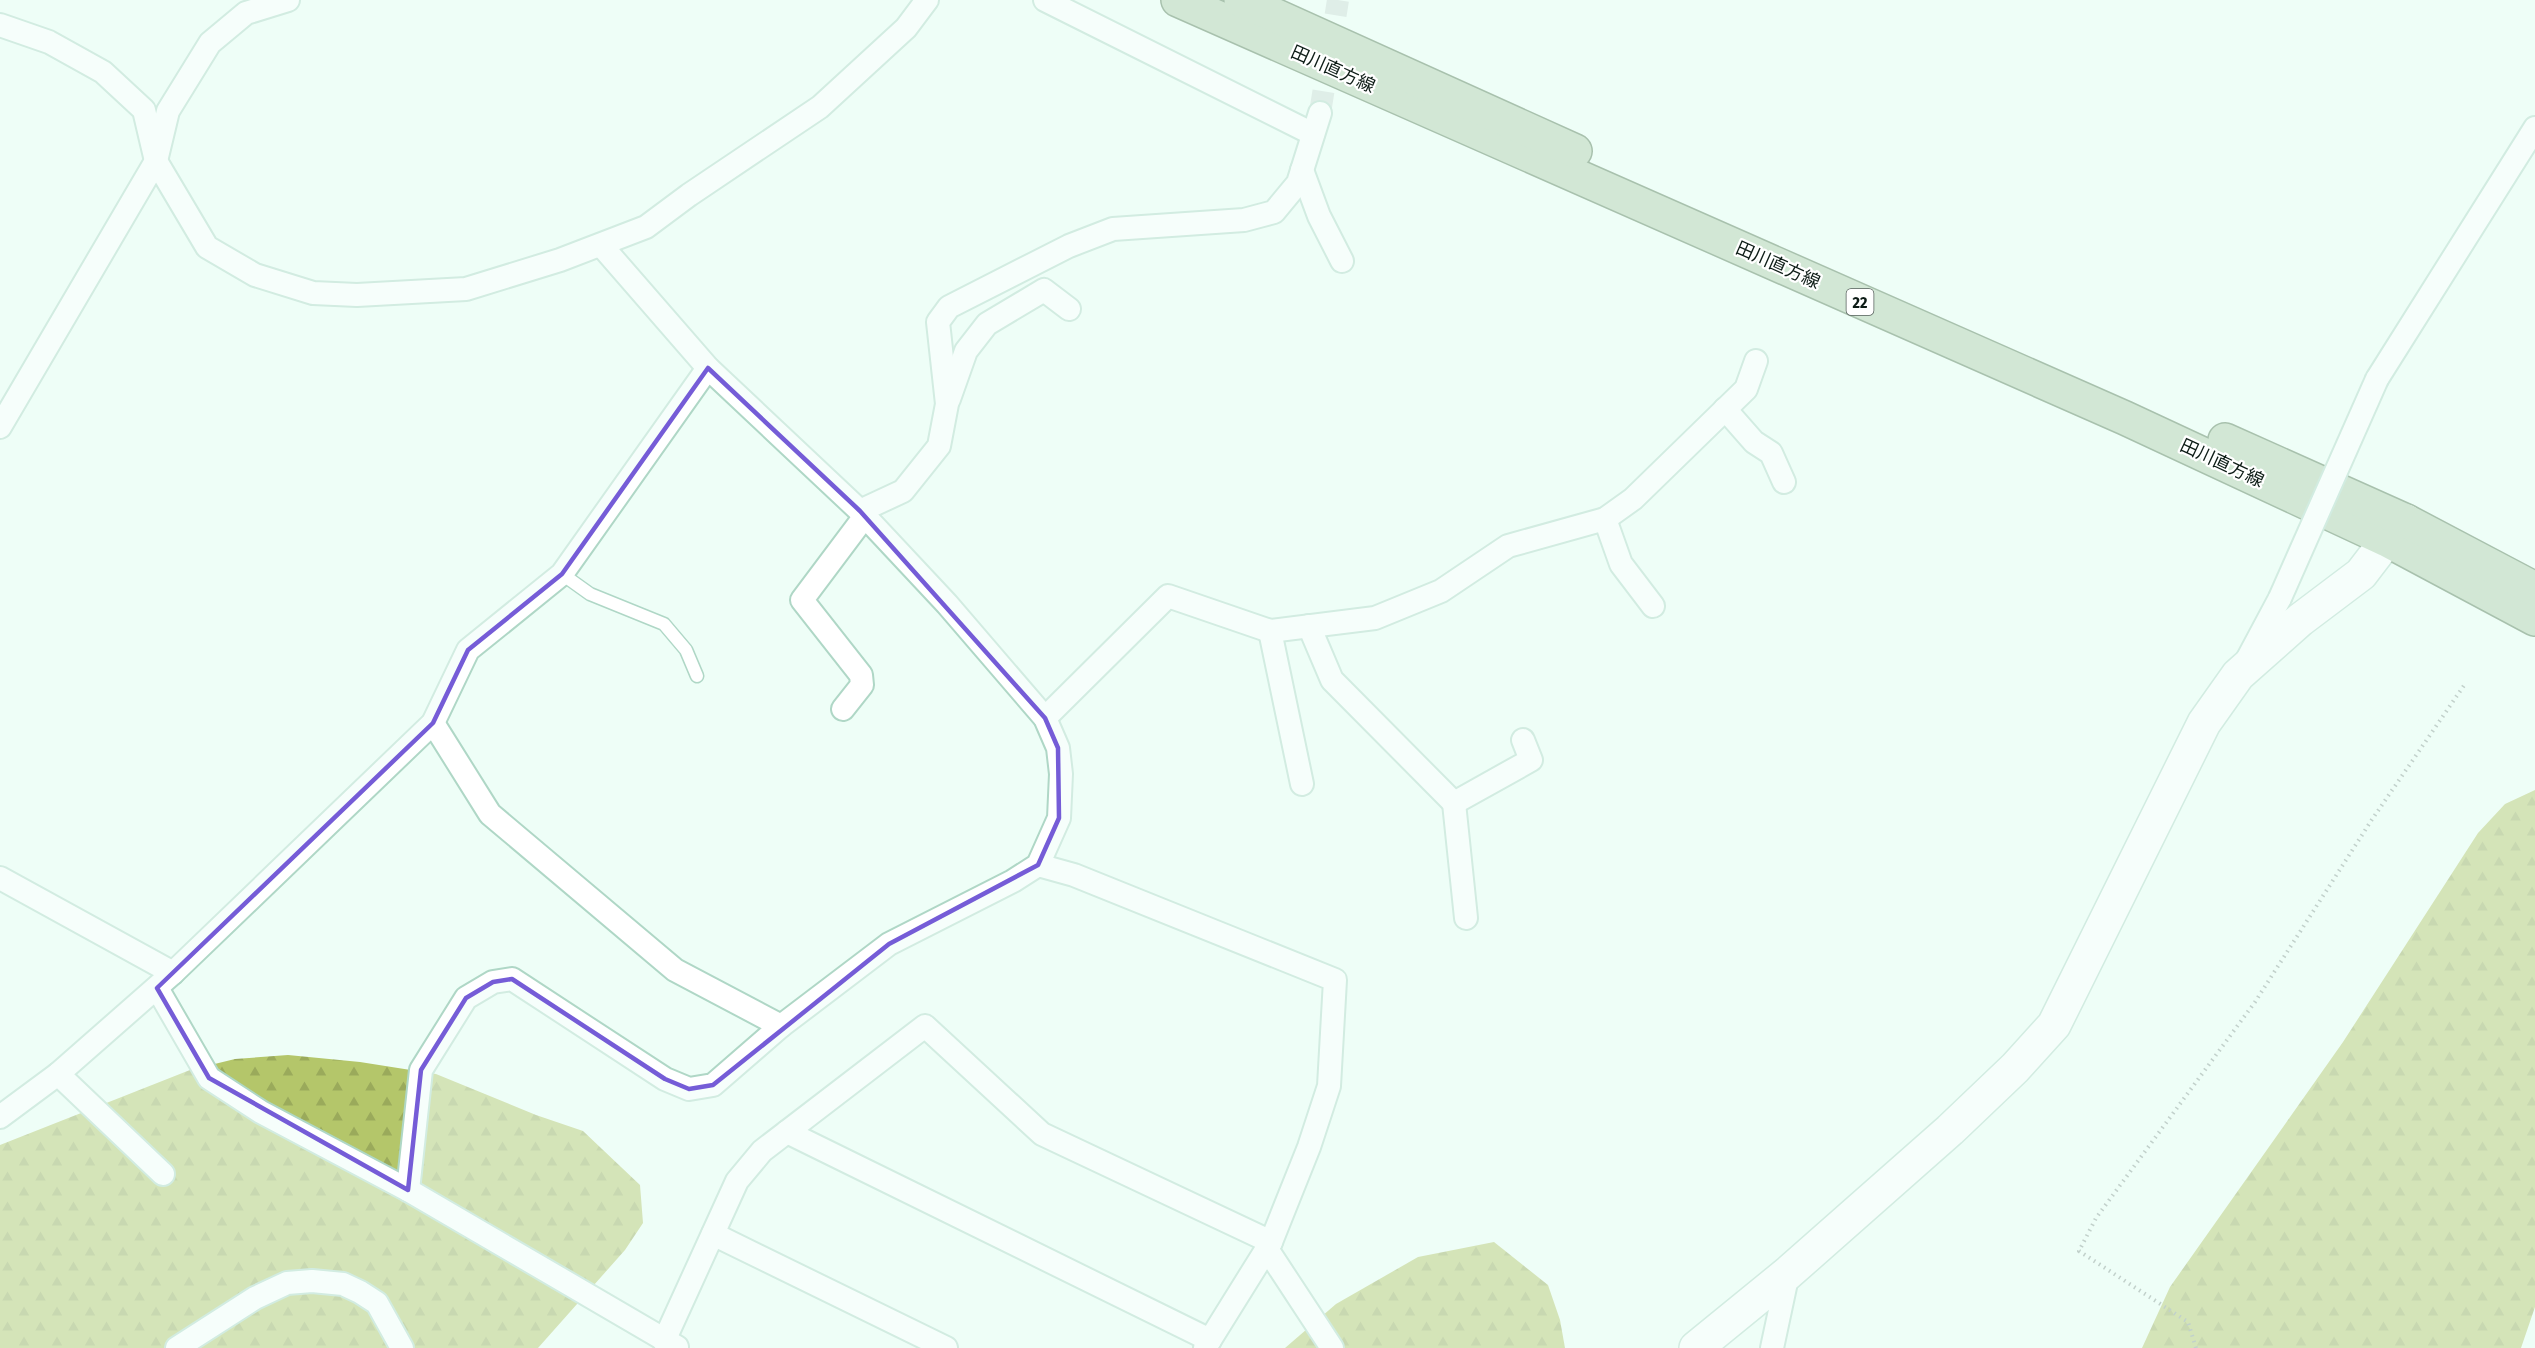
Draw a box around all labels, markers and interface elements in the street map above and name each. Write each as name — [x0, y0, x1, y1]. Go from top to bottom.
street label: 田川直方線 — [1287, 41, 1379, 97]
street label: 田川直方線 — [1732, 237, 1824, 293]
road number: 22 — [1846, 289, 1874, 315]
street label: 田川直方線 — [2177, 434, 2267, 492]

